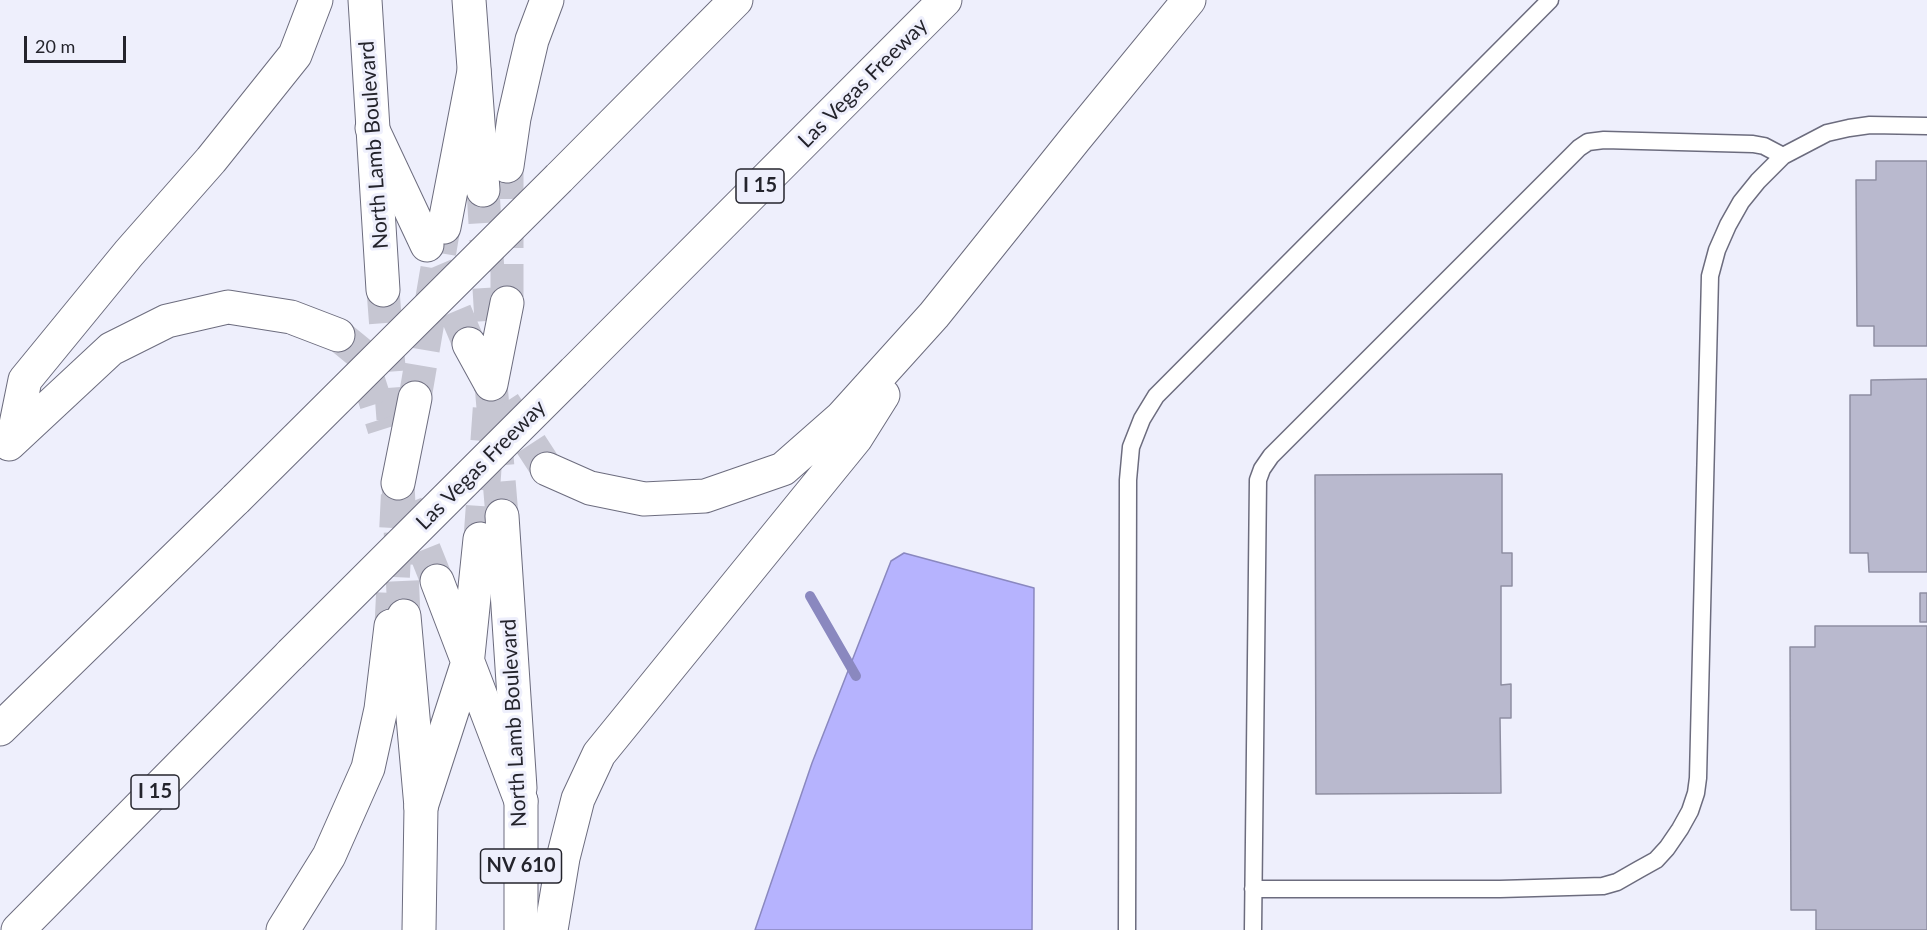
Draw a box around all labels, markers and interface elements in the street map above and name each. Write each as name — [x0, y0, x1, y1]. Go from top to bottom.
street label: Las Vegas Freeway — [793, 13, 933, 153]
scale bar — [27, 24, 129, 62]
text: 20 m — [35, 35, 75, 57]
street label: North Lamb Boulevard — [354, 40, 394, 250]
road number: I 15 — [736, 169, 784, 203]
street label: Las Vegas Freeway — [411, 395, 551, 535]
street label: North Lamb Boulevard — [496, 618, 532, 828]
road number: I 15 — [131, 775, 179, 809]
road number: NV 610 — [480, 849, 562, 883]

